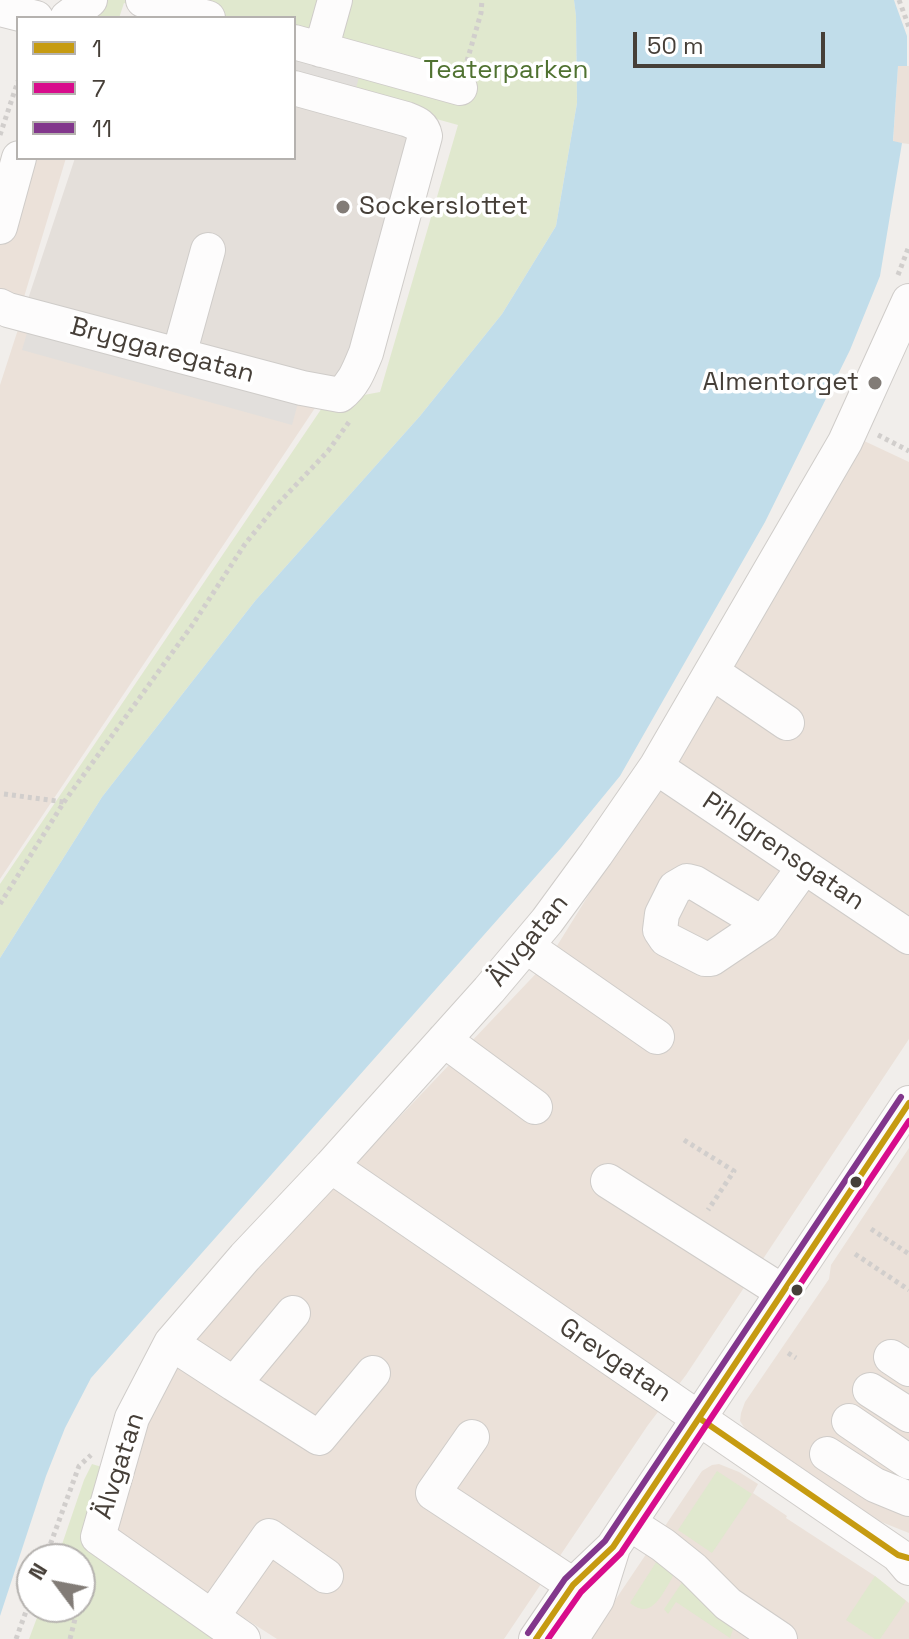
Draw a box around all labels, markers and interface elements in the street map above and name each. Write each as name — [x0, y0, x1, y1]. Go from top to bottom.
legend — [16, 16, 296, 160]
scale bar — [637, 16, 829, 66]
text: 50 m — [647, 30, 704, 61]
text: 1 — [92, 33, 102, 64]
park label: Teaterparken — [423, 55, 589, 87]
text: 7 — [92, 73, 106, 104]
text: 11 — [92, 113, 112, 144]
place label: Sockerslottet — [359, 191, 528, 223]
marker: Sockerslottet — [334, 198, 352, 216]
street label: Bryggaregatan — [66, 311, 258, 391]
place label: Almentorget — [702, 367, 859, 399]
marker: Almentorget — [866, 374, 884, 392]
street label: Pihlgrensgatan — [696, 786, 870, 918]
street label: Älvgatan — [482, 889, 576, 993]
unlabelled marker — [848, 1174, 864, 1190]
unlabelled marker — [789, 1282, 805, 1298]
street label: Grevgatan — [553, 1312, 677, 1410]
street label: Älvgatan — [88, 1409, 152, 1523]
north arrow — [16, 1543, 96, 1623]
text: N — [22, 1558, 53, 1585]

